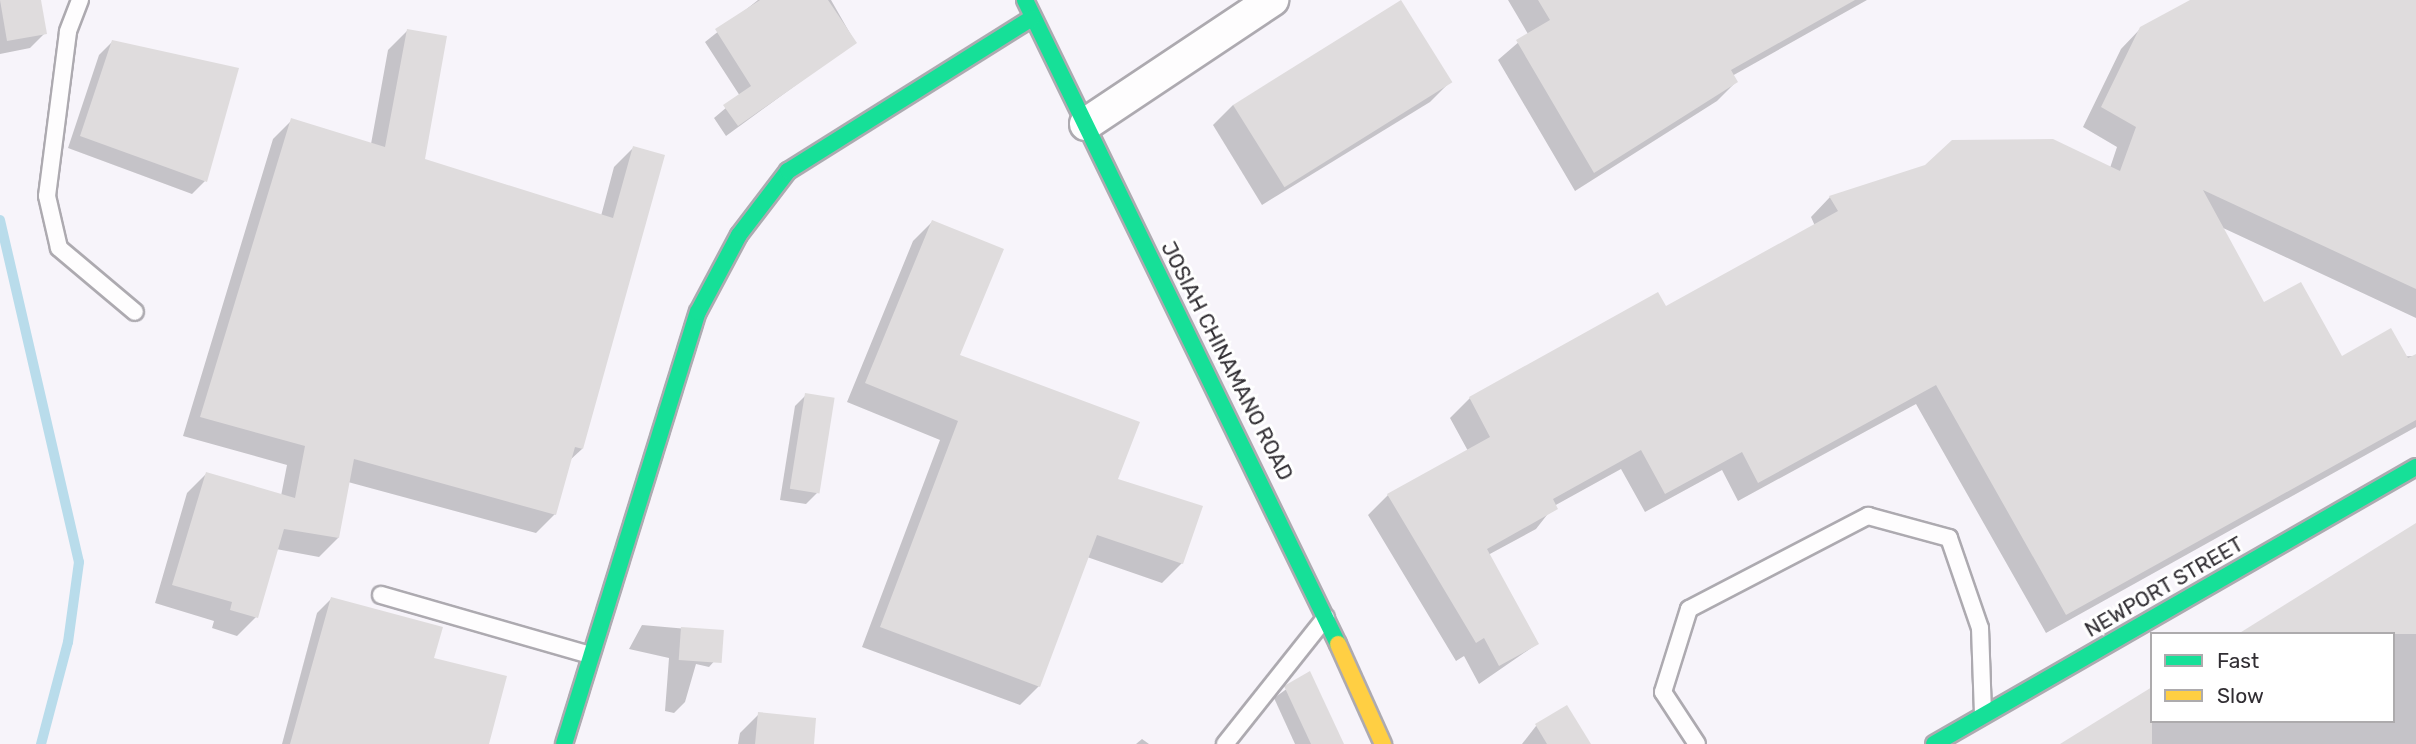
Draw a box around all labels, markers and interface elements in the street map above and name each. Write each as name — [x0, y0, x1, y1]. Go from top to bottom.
street label: JOSIAH CHINAMANO ROAD — [1156, 237, 1298, 485]
street label: NEWPORT STREET — [2080, 531, 2248, 643]
legend — [2150, 632, 2395, 723]
text: Fast — [2217, 648, 2259, 673]
text: Slow — [2217, 683, 2264, 708]

